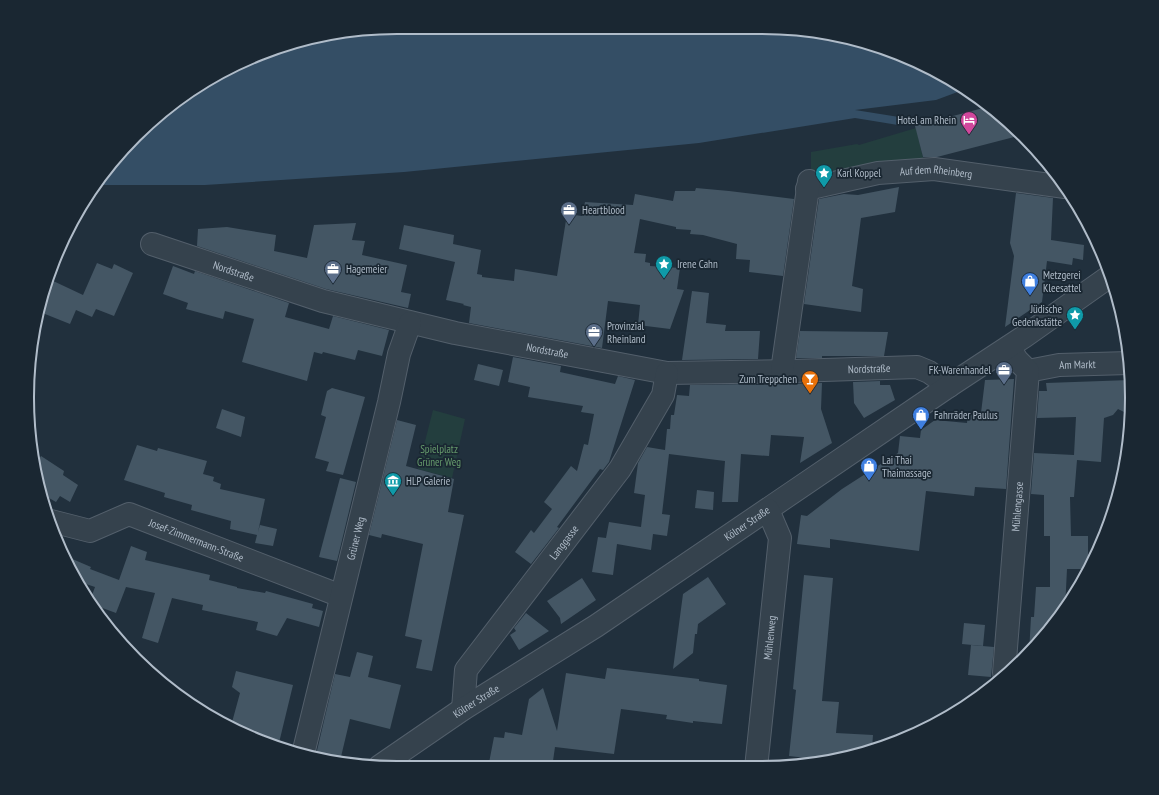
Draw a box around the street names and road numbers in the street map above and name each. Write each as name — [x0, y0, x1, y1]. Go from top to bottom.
street label: Auf dem Rheinberg — [899, 162, 973, 181]
street label: Nordstraße — [211, 258, 256, 285]
street label: Nordstraße — [525, 340, 570, 361]
street label: Am Markt — [1059, 357, 1096, 372]
street label: Nordstraße — [848, 361, 891, 376]
street label: Mühlengasse — [1008, 481, 1026, 532]
street label: Kölner Straße — [721, 503, 773, 544]
street label: Josef-Zimmermann-Straße — [146, 515, 246, 565]
street label: Grüner Weg — [344, 515, 368, 561]
street label: Langgasse — [546, 522, 582, 562]
street label: Mühlenweg — [760, 615, 779, 660]
street label: Kölner Straße — [450, 681, 502, 721]

